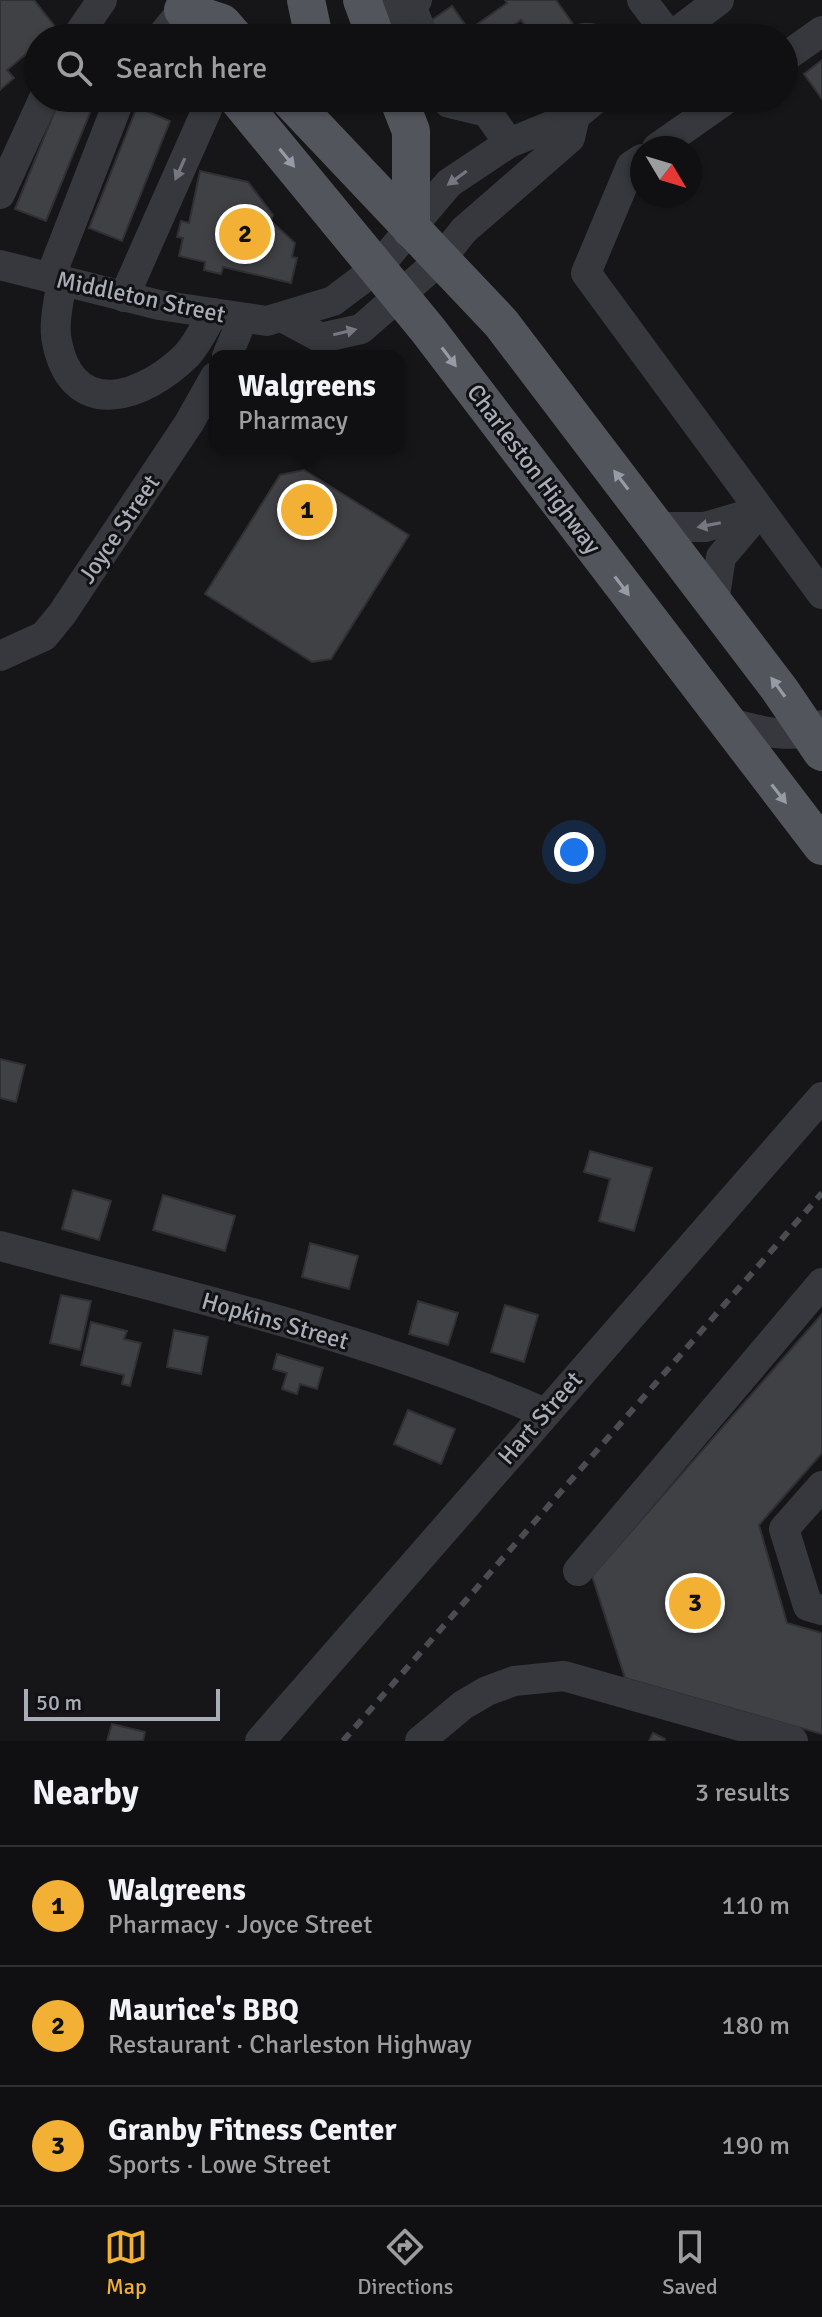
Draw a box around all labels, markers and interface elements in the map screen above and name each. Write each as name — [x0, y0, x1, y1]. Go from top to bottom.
search box — [24, 24, 798, 112]
icon: search — [52, 46, 96, 90]
text: Search here — [116, 50, 267, 87]
north arrow — [630, 136, 702, 208]
one-way arrow — [278, 148, 295, 168]
one-way arrow — [174, 158, 187, 181]
one-way arrow — [447, 170, 468, 185]
pin: 2 — [219, 204, 271, 264]
street label: Middleton Street — [54, 264, 228, 330]
one-way arrow — [333, 326, 358, 338]
one-way arrow — [440, 347, 456, 367]
popup — [209, 350, 405, 454]
text: Walgreens — [238, 368, 376, 405]
street label: Charleston Highway — [460, 378, 608, 560]
text: Pharmacy — [238, 405, 348, 437]
street label: Joyce Street — [72, 469, 166, 589]
one-way arrow — [613, 470, 629, 491]
pin: 1 — [281, 480, 333, 540]
one-way arrow — [696, 519, 721, 531]
one-way arrow — [614, 576, 630, 596]
one-way arrow — [771, 677, 786, 698]
one-way arrow — [771, 784, 787, 804]
your location — [554, 832, 594, 872]
street label: Hopkins Street — [198, 1286, 352, 1356]
street label: Hart Street — [491, 1365, 589, 1471]
pin: 3 — [669, 1573, 721, 1633]
scale bar — [24, 1685, 220, 1721]
text: 50 m — [36, 1689, 82, 1716]
text: Nearby — [32, 1772, 139, 1814]
text: 3 results — [695, 1777, 790, 1809]
text: Walgreens — [108, 1872, 246, 1909]
text: 1 — [51, 1890, 65, 1922]
text: 110 m — [721, 1890, 790, 1922]
text: Pharmacy · Joyce Street — [108, 1909, 372, 1941]
text: Maurice's BBQ — [108, 1992, 299, 2029]
text: 2 — [51, 2010, 65, 2042]
text: 180 m — [721, 2010, 790, 2042]
text: Restaurant · Charleston Highway — [108, 2029, 472, 2061]
text: Granby Fitness Center — [108, 2112, 396, 2149]
text: 3 — [51, 2130, 65, 2162]
text: 190 m — [721, 2130, 790, 2162]
text: Sports · Lowe Street — [108, 2149, 331, 2181]
tab: Map — [104, 2225, 148, 2300]
tab: Directions — [357, 2225, 453, 2300]
tab: Saved — [662, 2225, 718, 2300]

